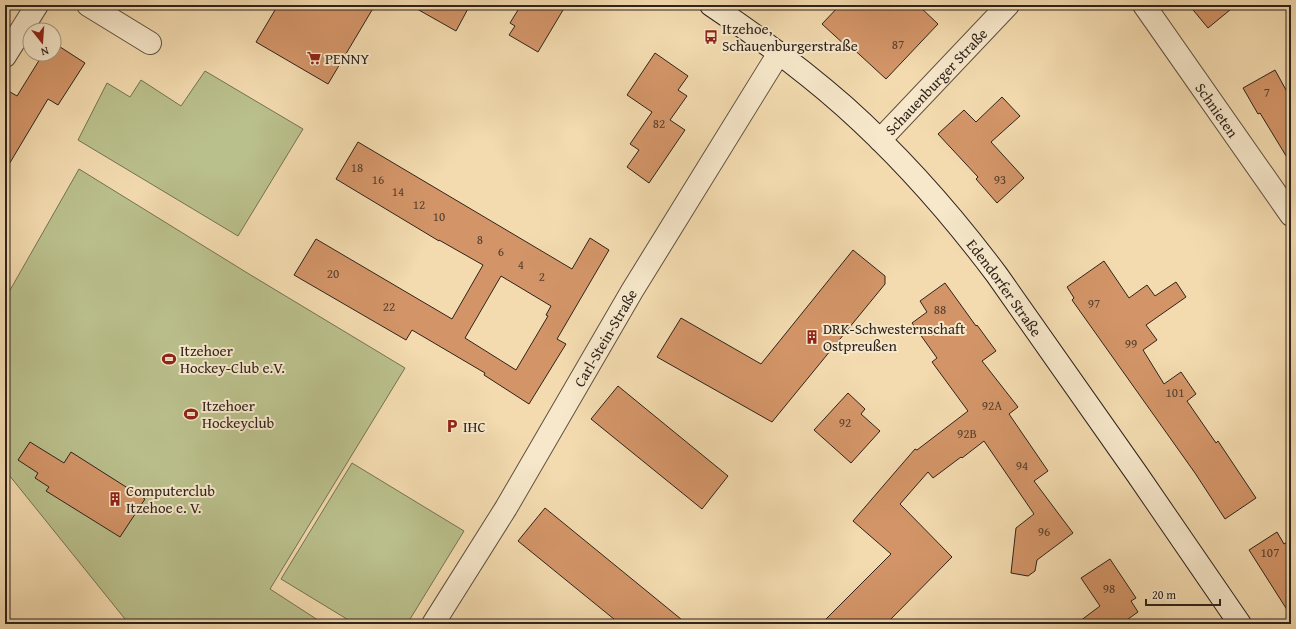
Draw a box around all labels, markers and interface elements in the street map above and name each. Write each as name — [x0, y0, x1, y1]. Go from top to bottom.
place label: Itzehoe, Schauenburgerstraße — [722, 18, 858, 56]
north arrow — [22, 22, 62, 62]
street label: Schauenburger Straße — [880, 23, 992, 139]
bus stop icon: Itzehoe, Schauenburgerstraße — [703, 29, 719, 45]
house number: 87 — [892, 35, 904, 54]
text: N — [38, 43, 51, 60]
place label: PENNY — [325, 48, 369, 69]
supermarket icon: PENNY — [306, 50, 322, 66]
street label: Schnieten — [1191, 78, 1244, 142]
house number: 7 — [1264, 83, 1270, 102]
house number: 82 — [653, 114, 665, 133]
house number: 18 — [351, 158, 363, 177]
house number: 16 — [372, 170, 384, 189]
house number: 93 — [994, 170, 1006, 189]
house number: 14 — [392, 182, 404, 201]
house number: 12 — [413, 195, 425, 214]
house number: 10 — [433, 207, 445, 226]
house number: 8 — [477, 230, 483, 249]
street label: Edendorfer Straße — [962, 234, 1047, 340]
house number: 6 — [498, 242, 504, 261]
house number: 4 — [518, 255, 524, 274]
house number: 20 — [327, 264, 339, 283]
house number: 2 — [539, 267, 545, 286]
street label: Carl-Stein-Straße — [568, 285, 642, 390]
house number: 97 — [1088, 294, 1100, 313]
house number: 22 — [383, 297, 395, 316]
house number: 88 — [934, 300, 946, 319]
place label: DRK-Schwesternschaft Ostpreußen — [823, 318, 966, 356]
building icon: DRK-Schwesternschaft Ostpreußen — [804, 329, 820, 345]
house number: 99 — [1125, 334, 1137, 353]
place label: Itzehoer Hockey-Club e.V. — [180, 340, 285, 378]
sports icon: Itzehoer Hockey-Club e.V. — [161, 351, 177, 367]
house number: 101 — [1166, 383, 1184, 402]
place label: Itzehoer Hockeyclub — [202, 395, 275, 433]
house number: 92A — [982, 396, 1002, 415]
sports icon: Itzehoer Hockeyclub — [183, 406, 199, 422]
house number: 92 — [839, 413, 851, 432]
place label: IHC — [463, 416, 486, 437]
parking icon: IHC — [444, 418, 460, 434]
house number: 92B — [957, 424, 977, 443]
house number: 94 — [1016, 456, 1028, 475]
place label: Computerclub Itzehoe e. V. — [126, 480, 215, 518]
building icon: Computerclub Itzehoe e. V. — [107, 491, 123, 507]
house number: 96 — [1038, 522, 1050, 541]
house number: 107 — [1261, 543, 1279, 562]
house number: 98 — [1103, 579, 1115, 598]
scale bar — [1146, 581, 1220, 607]
text: 20 m — [1152, 586, 1176, 603]

